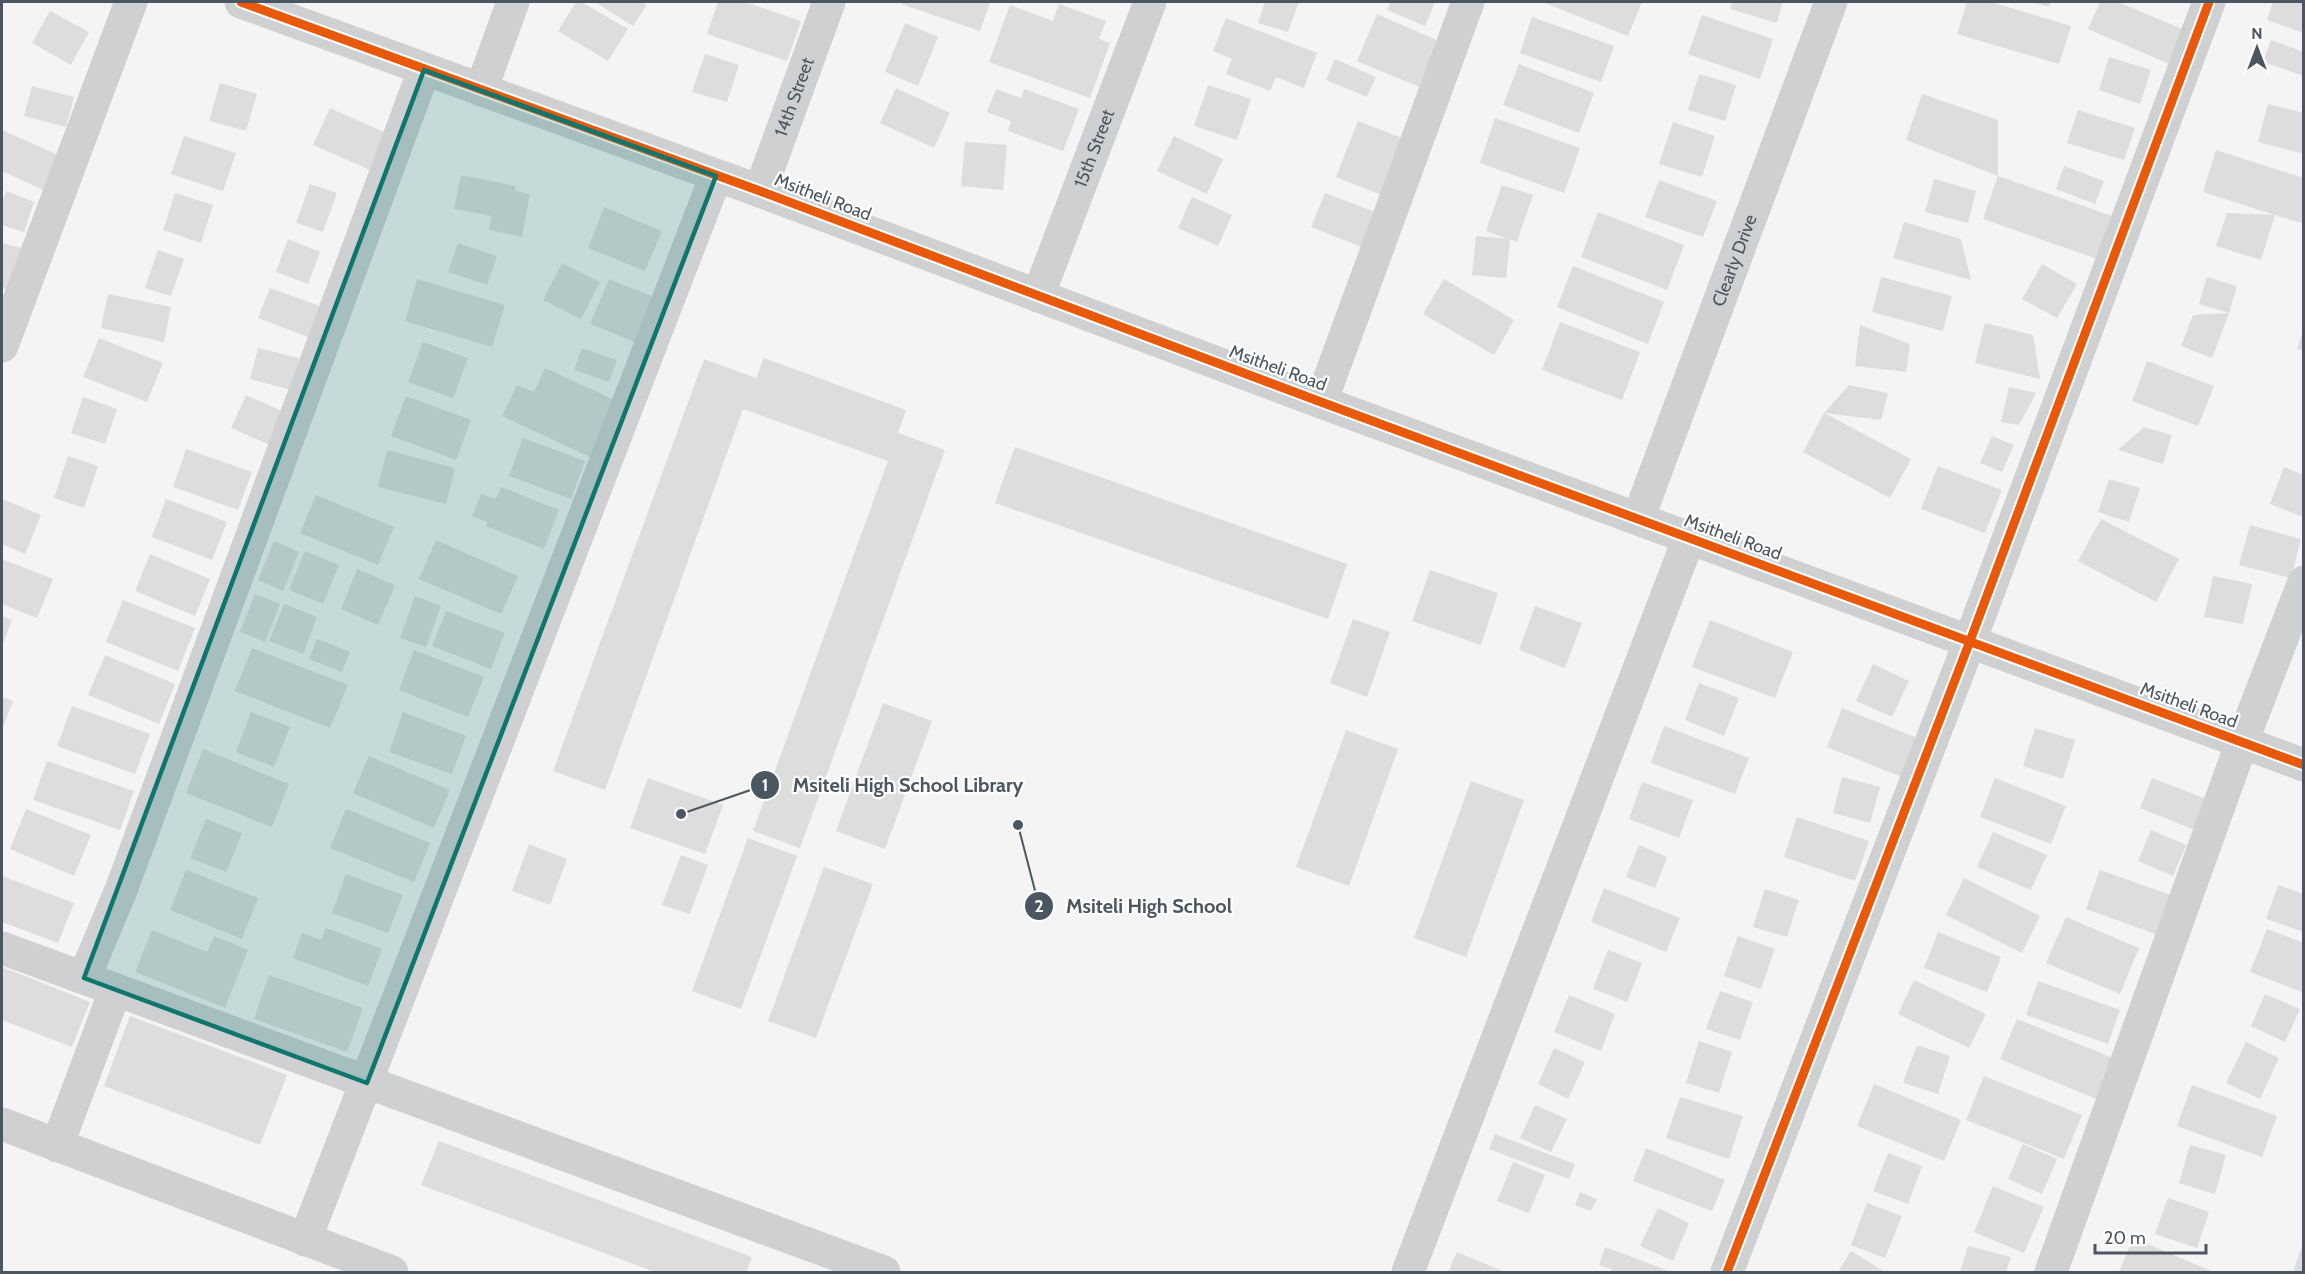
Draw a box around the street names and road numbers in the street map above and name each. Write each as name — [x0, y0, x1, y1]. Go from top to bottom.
street label: 14th Street — [770, 55, 819, 140]
street label: 15th Street — [1069, 106, 1119, 191]
street label: Msitheli Road — [771, 168, 875, 226]
street label: Clearly Drive — [1707, 211, 1762, 309]
street label: Msitheli Road — [1226, 340, 1330, 396]
street label: Msitheli Road — [1681, 509, 1785, 565]
street label: Msitheli Road — [2137, 677, 2241, 733]

